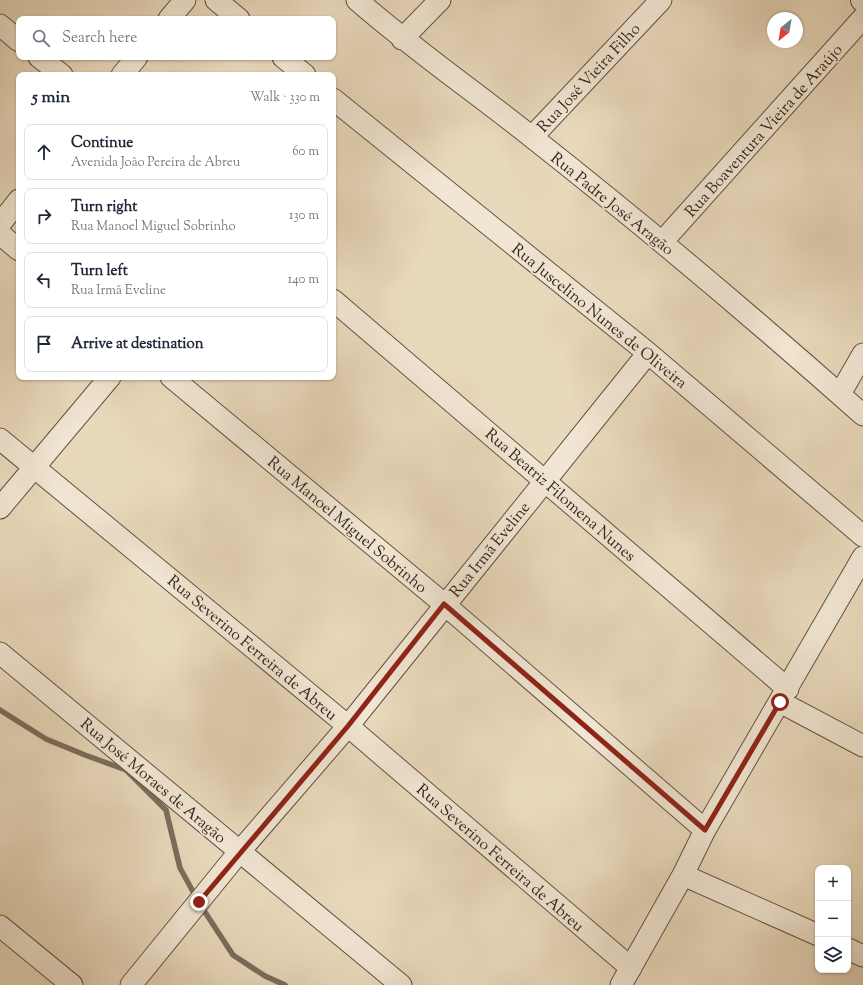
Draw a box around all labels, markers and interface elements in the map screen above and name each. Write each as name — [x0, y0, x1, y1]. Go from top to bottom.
north arrow — [767, 12, 803, 48]
search box — [16, 16, 336, 60]
street label: Rua José Vieira Filho — [533, 19, 647, 139]
icon: search — [30, 27, 52, 49]
text: Search here — [62, 28, 137, 49]
street label: Rua Boaventura Vieira de Araújo — [681, 40, 849, 223]
text: 5 min — [32, 86, 70, 110]
text: Walk · 330 m — [250, 89, 320, 107]
text: Continue — [71, 133, 133, 154]
icon: ahead — [33, 141, 55, 163]
text: 60 m — [292, 143, 319, 161]
street label: Rua Padre José Aragão — [545, 148, 678, 262]
text: Avenida João Pereira de Abreu — [71, 154, 240, 172]
text: Turn right — [71, 197, 137, 218]
icon: right — [33, 205, 55, 227]
text: 130 m — [289, 207, 319, 225]
text: Rua Manoel Miguel Sobrinho — [71, 218, 236, 236]
street label: Rua Juscelino Nunes de Oliveira — [506, 239, 692, 396]
text: Turn left — [71, 261, 128, 282]
icon: left — [33, 269, 55, 291]
text: 140 m — [288, 271, 319, 289]
text: Rua Irmã Eveline — [71, 282, 166, 300]
icon: arrive — [33, 333, 55, 355]
text: Arrive at destination — [71, 334, 204, 355]
street label: Rua Beatriz Filomena Nunes — [479, 424, 640, 568]
street label: Rua Manoel Miguel Sobrinho — [261, 452, 432, 600]
street label: Rua Irmã Eveline — [445, 498, 537, 603]
street label: Rua Severino Ferreira de Abreu — [161, 571, 341, 727]
route start — [771, 693, 789, 711]
street label: Rua José Moraes de Aragão — [74, 714, 231, 850]
street label: Rua Severino Ferreira de Abreu — [410, 779, 588, 938]
map controls — [815, 865, 851, 973]
button: + — [815, 865, 851, 901]
route end — [190, 893, 208, 911]
button: − — [815, 901, 851, 937]
button: layers — [815, 937, 851, 973]

